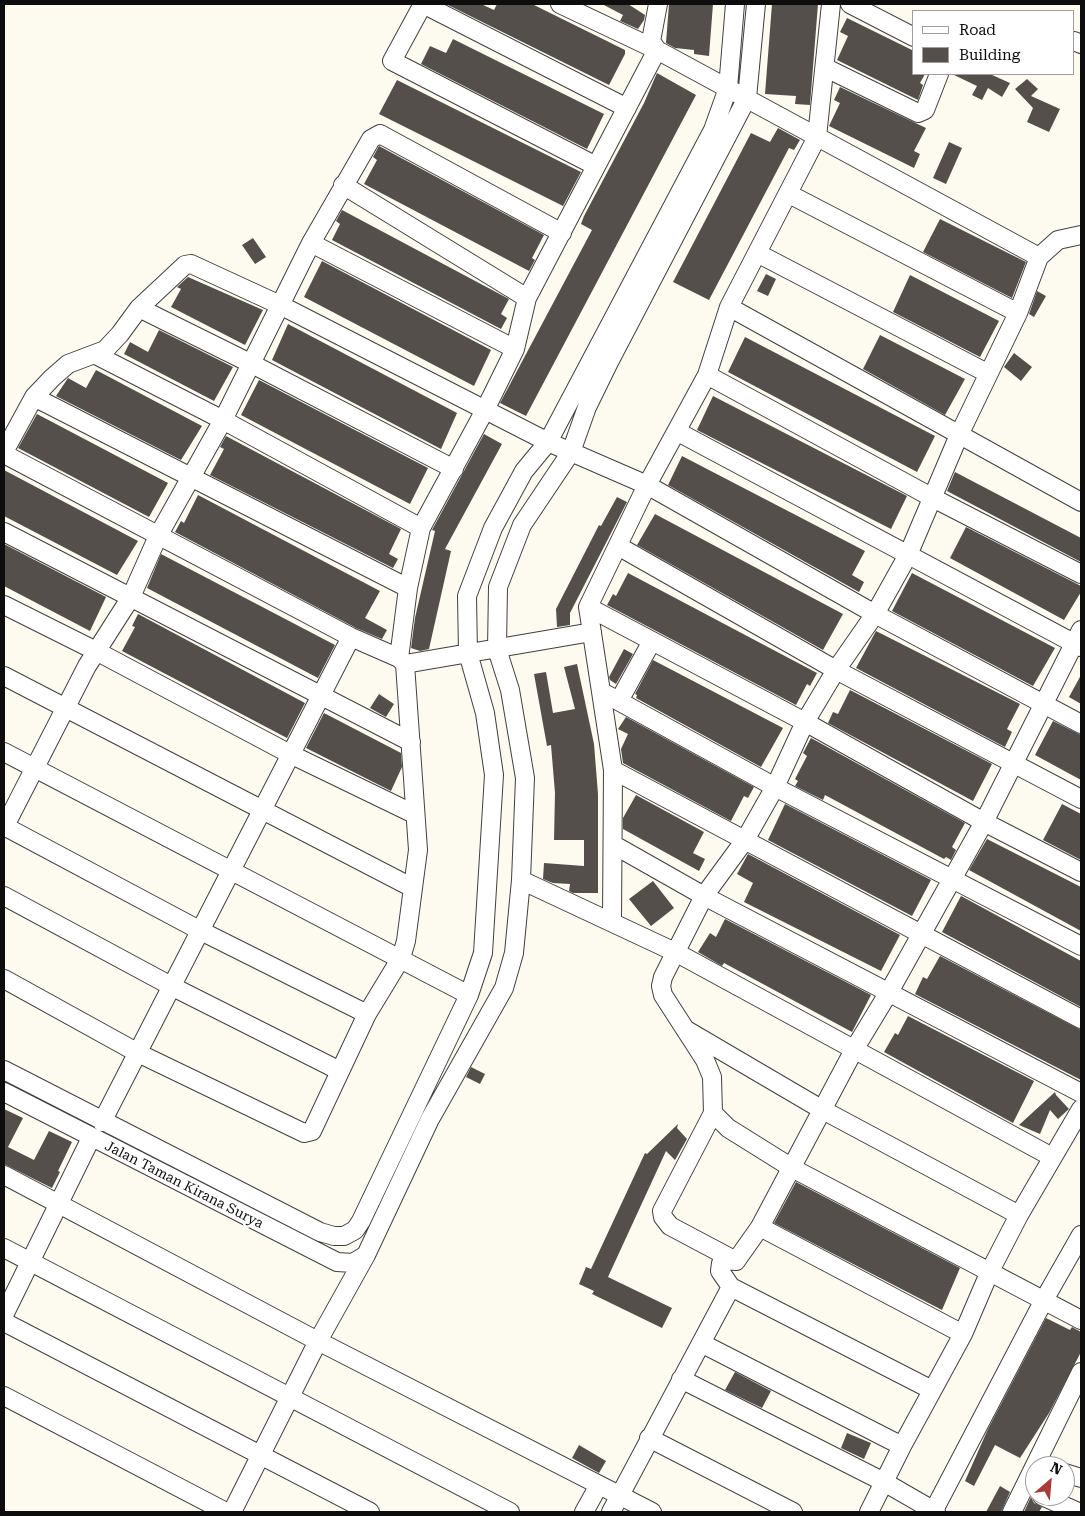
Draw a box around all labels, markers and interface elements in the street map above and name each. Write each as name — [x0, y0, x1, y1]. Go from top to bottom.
legend — [912, 10, 1075, 75]
text: Road — [959, 21, 996, 39]
text: Building — [959, 46, 1020, 64]
street label: Jalan Taman Kirana Surya — [102, 1138, 266, 1232]
north arrow — [1025, 1456, 1075, 1506]
text: N — [1048, 1459, 1065, 1478]

